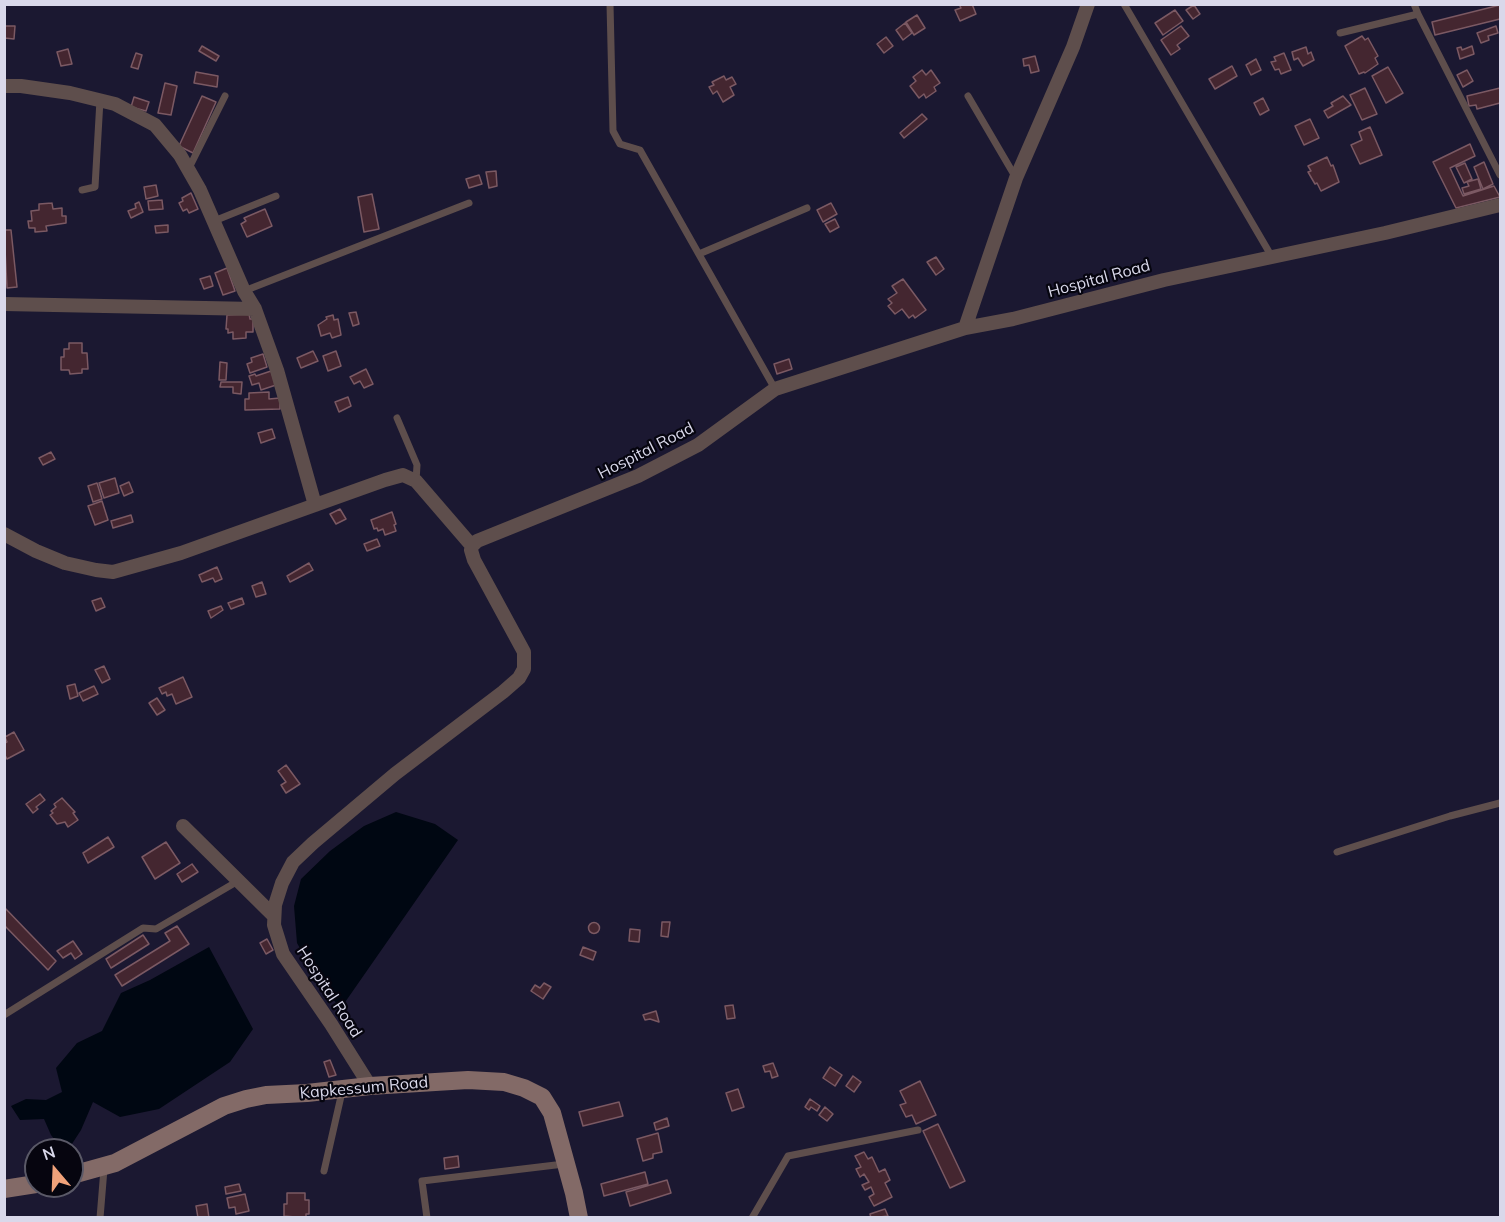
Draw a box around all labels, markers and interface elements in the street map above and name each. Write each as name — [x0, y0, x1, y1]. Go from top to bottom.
street label: Hospital Road — [1046, 256, 1152, 302]
street label: Hospital Road — [595, 419, 697, 483]
street label: Hospital Road — [292, 943, 366, 1041]
street label: Kapkessum Road — [299, 1073, 429, 1103]
north arrow — [24, 1138, 84, 1198]
text: N — [40, 1141, 58, 1164]

